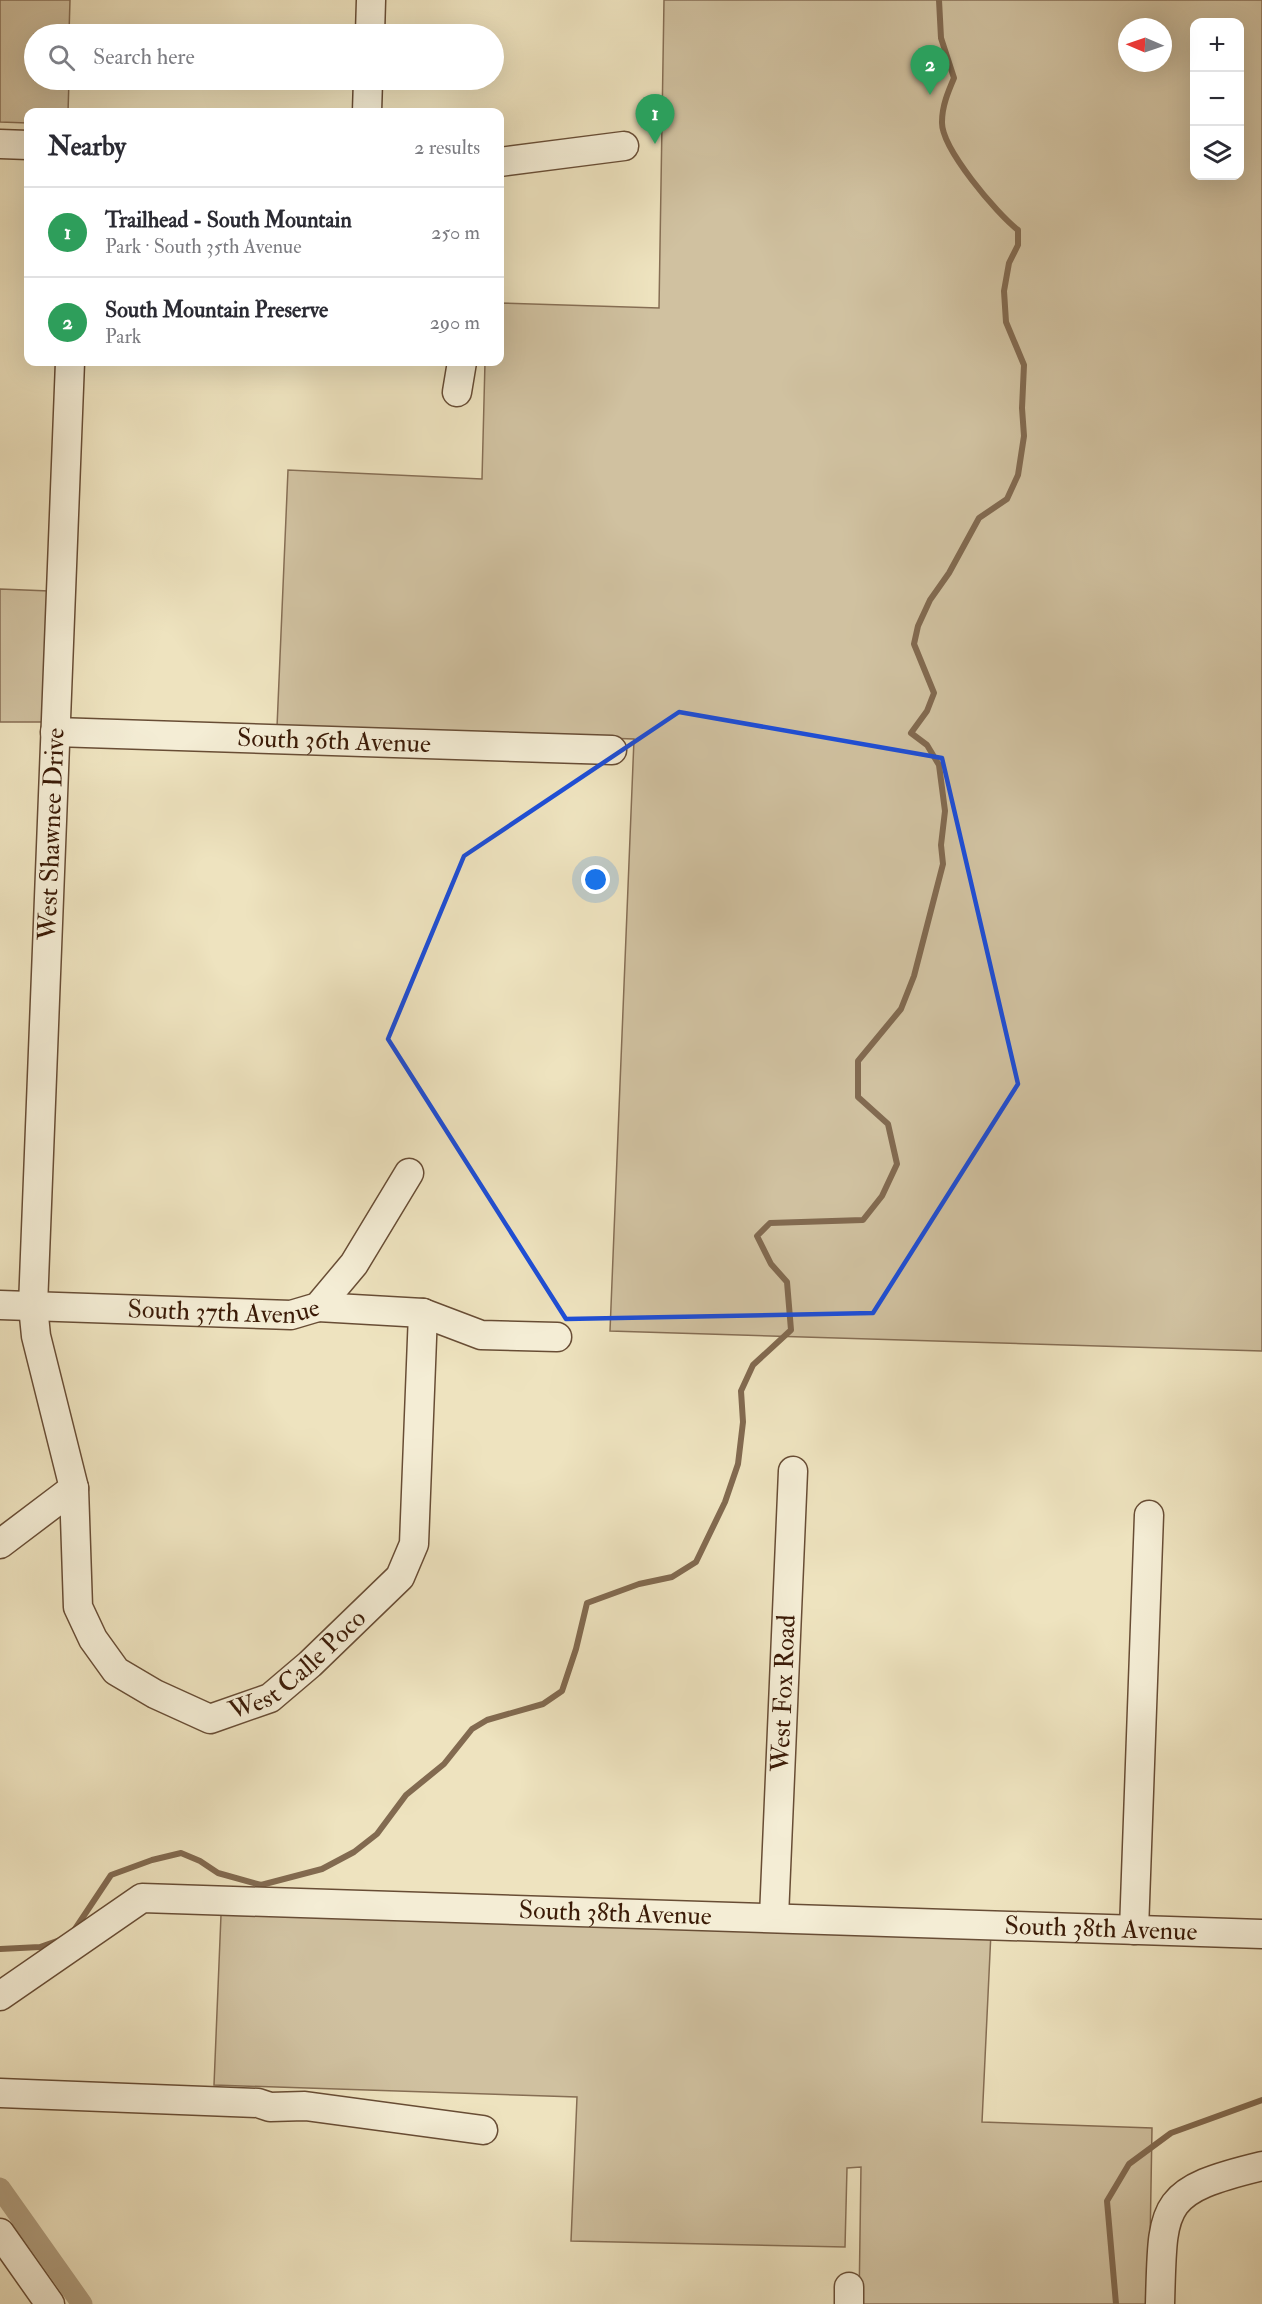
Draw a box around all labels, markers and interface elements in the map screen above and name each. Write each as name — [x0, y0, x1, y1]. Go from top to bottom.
north arrow — [1118, 18, 1172, 72]
map controls — [1190, 18, 1244, 180]
button: + — [1190, 18, 1244, 72]
search box — [24, 24, 504, 90]
icon: search — [45, 41, 78, 74]
text: Search here — [93, 43, 195, 71]
pin: 2 — [910, 46, 950, 95]
button: − — [1190, 72, 1244, 126]
pin: 1 — [636, 94, 674, 144]
button: layers — [1190, 126, 1244, 180]
text: Nearby — [48, 131, 126, 163]
text: 2 results — [414, 135, 480, 160]
text: Trailhead - South Mountain — [105, 206, 352, 234]
text: 1 — [64, 220, 71, 245]
text: 250 m — [431, 220, 480, 245]
text: Park · South 35th Avenue — [105, 234, 302, 259]
text: South Mountain Preserve — [105, 296, 328, 324]
text: 2 — [62, 310, 73, 335]
text: 290 m — [430, 310, 480, 335]
text: Park — [105, 324, 141, 349]
street label: South 36th Avenue — [236, 722, 431, 760]
street label: West Shawnee Drive — [31, 727, 72, 942]
your location — [581, 865, 610, 894]
street label: South 37th Avenue — [127, 1291, 324, 1331]
street label: West Calle Poco — [224, 1602, 373, 1728]
street label: West Fox Road — [764, 1614, 803, 1773]
street label: South 38th Avenue — [518, 1894, 712, 1932]
street label: South 38th Avenue — [1004, 1910, 1198, 1948]

